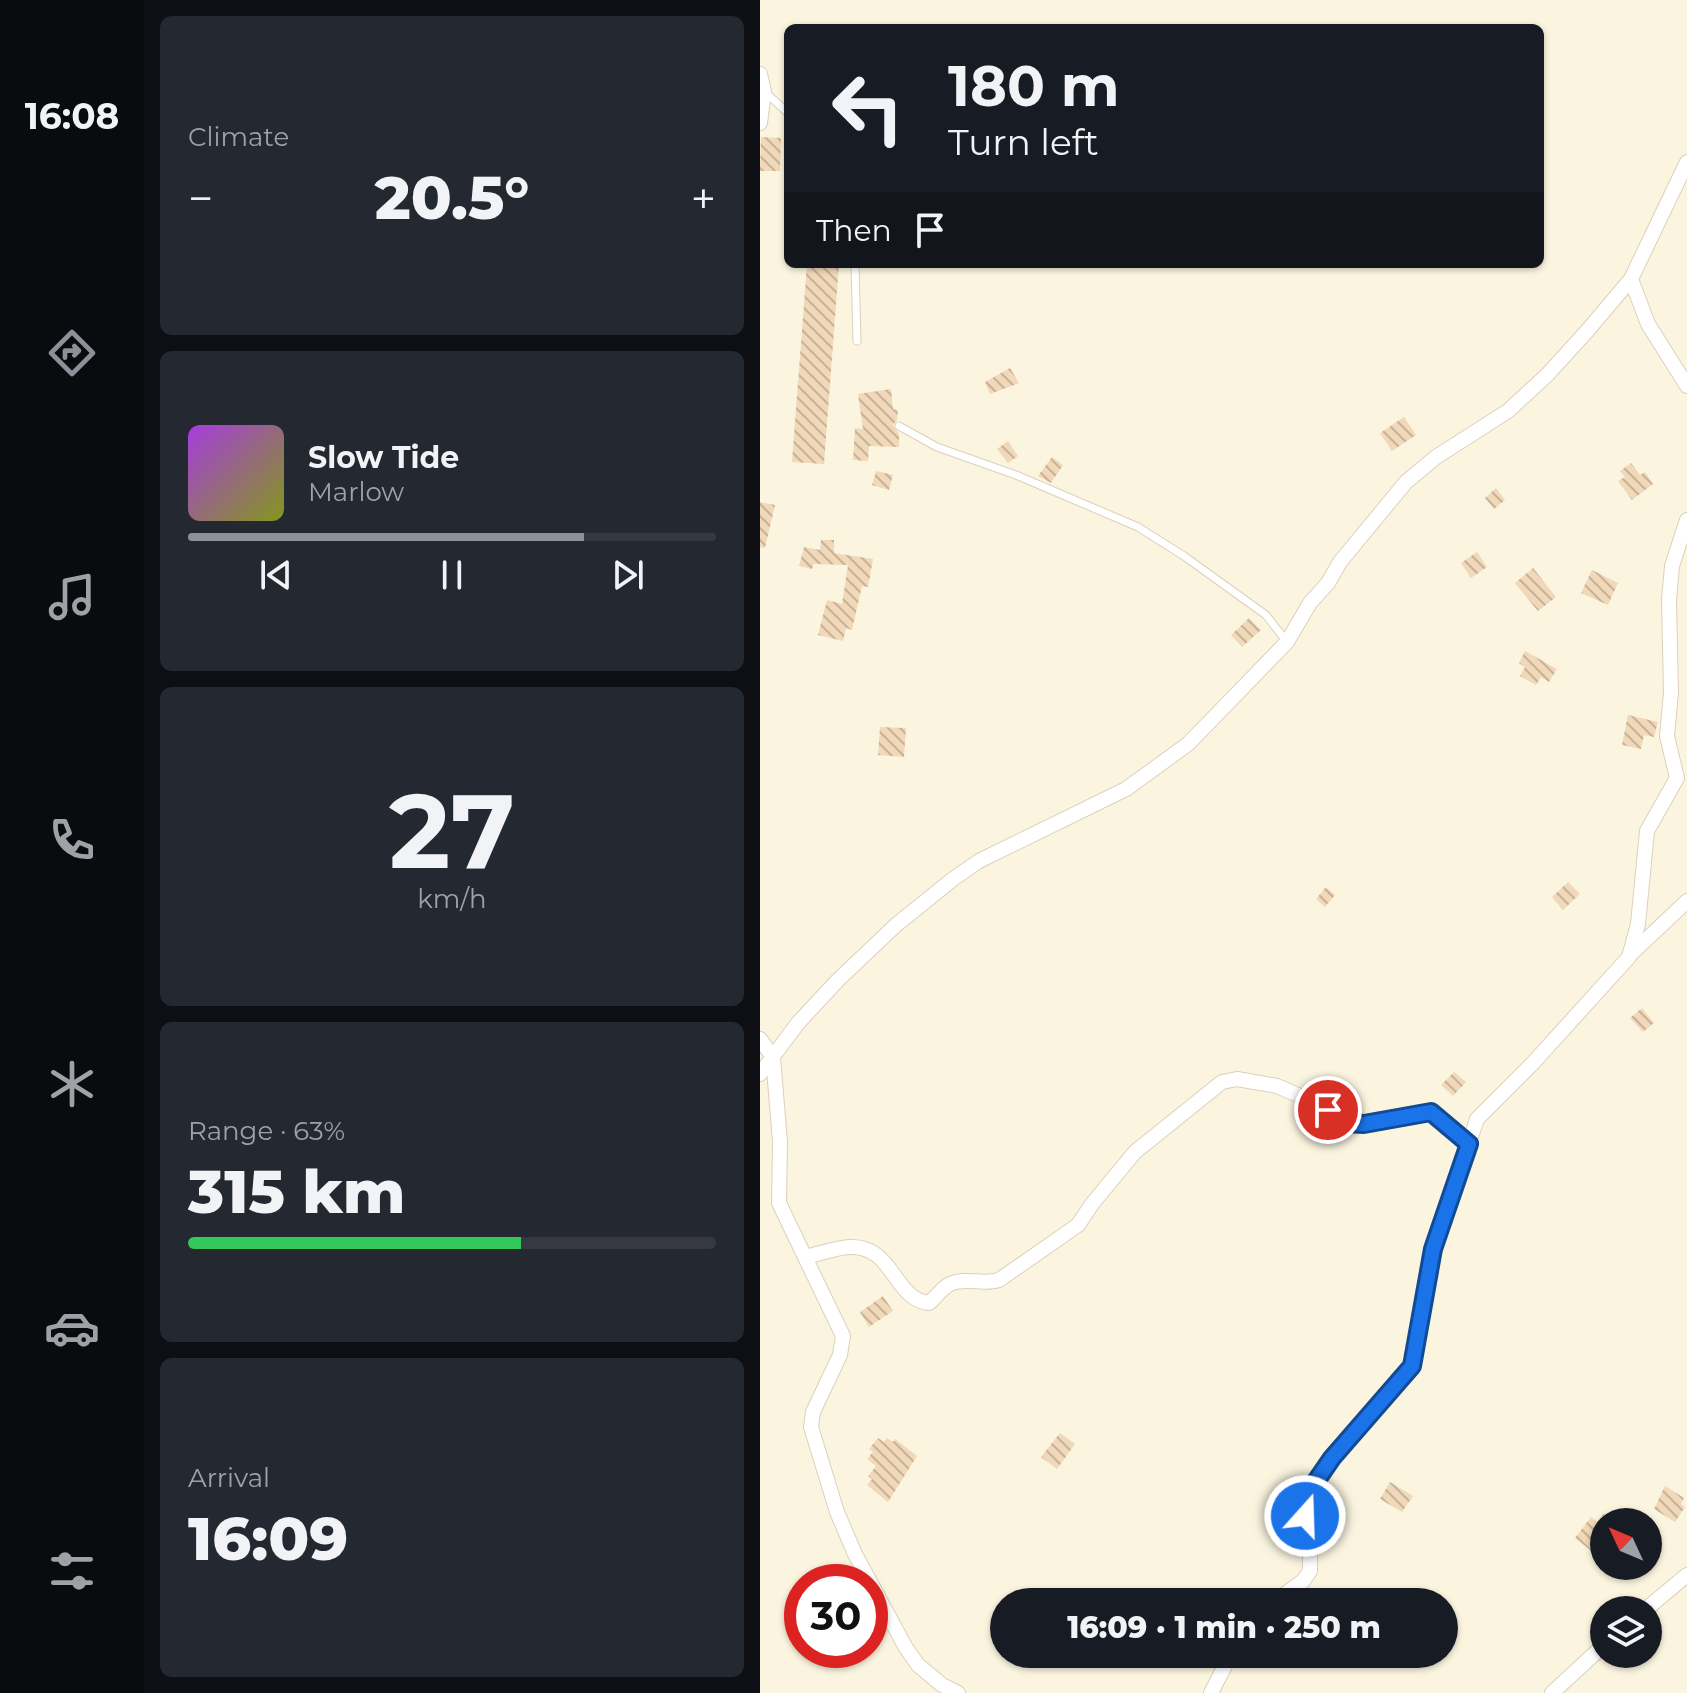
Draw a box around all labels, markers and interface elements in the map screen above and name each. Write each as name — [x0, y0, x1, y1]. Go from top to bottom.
text: 180 m — [948, 52, 1120, 120]
icon: left — [816, 56, 920, 160]
text: 16:08 — [25, 94, 119, 138]
text: Turn left — [948, 120, 1099, 164]
text: Climate — [188, 121, 289, 153]
text: 20.5° — [375, 161, 529, 234]
text: − — [188, 171, 213, 225]
text: + — [691, 171, 716, 225]
icon: arrive — [908, 208, 952, 252]
text: Then — [816, 212, 892, 249]
icon: directions — [44, 325, 100, 381]
text: Slow Tide — [308, 439, 459, 476]
text: Marlow — [308, 476, 404, 508]
icon: previous — [254, 553, 298, 597]
icon: pause — [430, 553, 474, 597]
icon: next — [606, 553, 650, 597]
icon: music — [44, 569, 100, 625]
text: 27 — [389, 767, 515, 894]
icon: phone — [44, 812, 100, 868]
text: km/h — [417, 883, 487, 915]
icon: climate — [44, 1056, 100, 1112]
pin — [1294, 1076, 1362, 1144]
icon: arrive — [1306, 1088, 1350, 1132]
text: Range · 63% — [188, 1115, 345, 1147]
text: 315 km — [188, 1155, 406, 1228]
icon: car — [44, 1300, 100, 1356]
text: Arrival — [188, 1462, 270, 1494]
position arrow — [1263, 1474, 1347, 1558]
text: 16:09 — [188, 1502, 348, 1575]
north arrow — [1590, 1508, 1662, 1580]
map controls — [1590, 1508, 1662, 1668]
icon: filters — [44, 1543, 100, 1599]
speed limit sign: 30 — [784, 1564, 888, 1668]
button: layers — [1590, 1596, 1662, 1668]
text: 16:09 · 1 min · 250 m — [1067, 1609, 1381, 1646]

